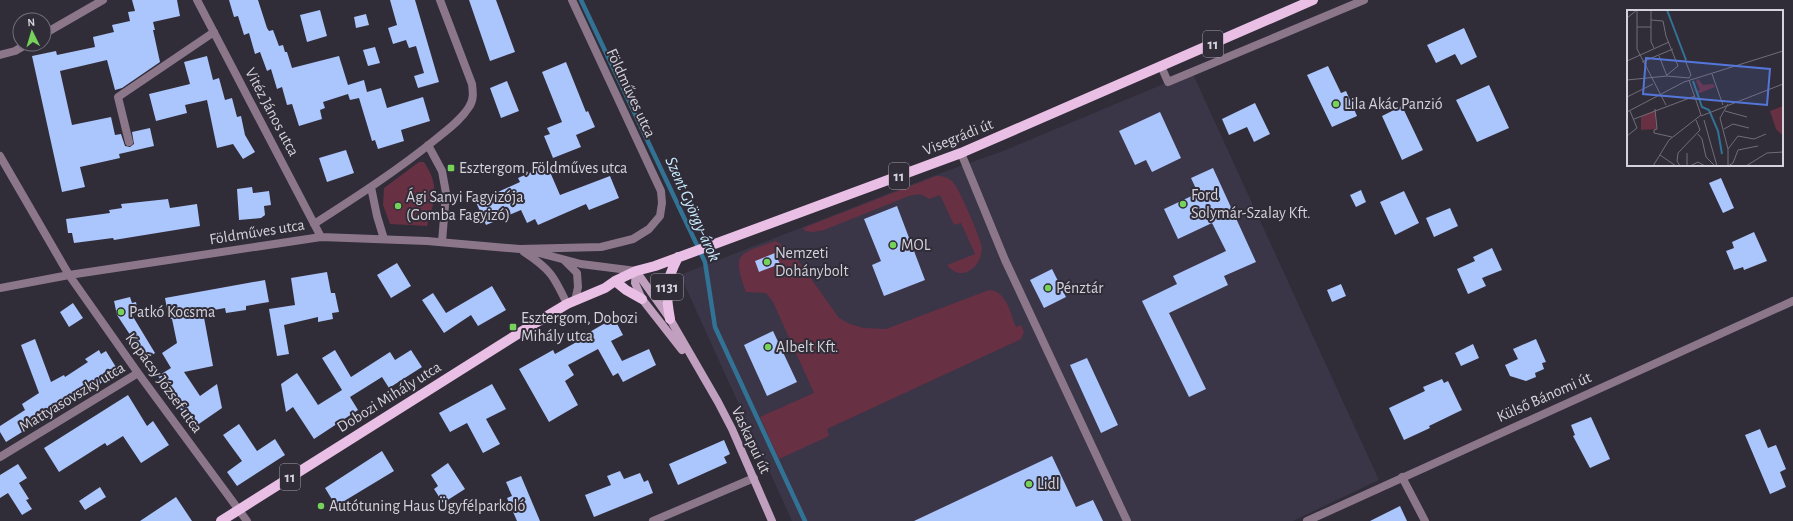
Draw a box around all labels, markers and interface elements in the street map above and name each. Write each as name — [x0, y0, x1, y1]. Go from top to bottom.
inset map — [1627, 10, 1783, 166]
north arrow — [12, 12, 52, 52]
text: N — [27, 17, 35, 28]
road number: 11 — [1203, 31, 1223, 57]
street label: Földműves utca — [603, 46, 659, 140]
street label: Vitéz János utca — [242, 65, 302, 159]
place label: Lila Akác Panzió — [1344, 96, 1443, 112]
marker: Lila Akác Panzió — [1331, 99, 1341, 109]
street label: Visegrádi út — [921, 116, 995, 158]
water label: Szent György-árok — [662, 154, 724, 264]
place label: Esztergom, Földműves utca — [459, 160, 627, 176]
marker: Esztergom, Földműves utca — [446, 163, 456, 173]
road number: 11 — [889, 163, 909, 189]
place label: Ági Sanyi Fagyizója (Gomba Fagyizó) — [406, 187, 524, 224]
place label: Ford Solymár-Szalay Kft. — [1191, 187, 1311, 222]
marker: Ford Solymár-Szalay Kft. — [1178, 199, 1188, 209]
marker: Ági Sanyi Fagyizója (Gomba Fagyizó) — [393, 201, 403, 211]
street label: Földműves utca — [208, 217, 306, 247]
place label: MOL — [901, 237, 931, 253]
marker: MOL — [888, 240, 898, 250]
place label: Nemzeti Dohánybolt — [775, 245, 849, 280]
marker: Nemzeti Dohánybolt — [762, 257, 772, 267]
road number: 1131 — [651, 274, 683, 300]
place label: Pénztár — [1056, 280, 1104, 296]
marker: Pénztár — [1043, 283, 1053, 293]
place label: Patkó Kocsma — [129, 304, 215, 320]
marker: Patkó Kocsma — [116, 307, 126, 317]
place label: Esztergom, Dobozi Mihály utca — [521, 310, 638, 345]
marker: Esztergom, Dobozi Mihály utca — [508, 322, 518, 332]
street label: Kopácsy József utca — [122, 330, 206, 437]
place label: Albelt Kft. — [776, 339, 839, 355]
marker: Albelt Kft. — [763, 342, 773, 352]
street label: Mattyasovszky utca — [16, 359, 128, 436]
street label: Dobozi Mihály utca — [334, 359, 444, 436]
street label: Külső Bánomi út — [1494, 369, 1594, 425]
street label: Vaskapui út — [729, 404, 773, 476]
road number: 11 — [280, 464, 300, 490]
place label: Lidl — [1037, 476, 1060, 492]
marker: Lidl — [1024, 479, 1034, 489]
place label: Autótuning Haus Ügyfélparkoló — [329, 496, 525, 515]
marker: Autótuning Haus Ügyfélparkoló — [316, 501, 326, 511]

